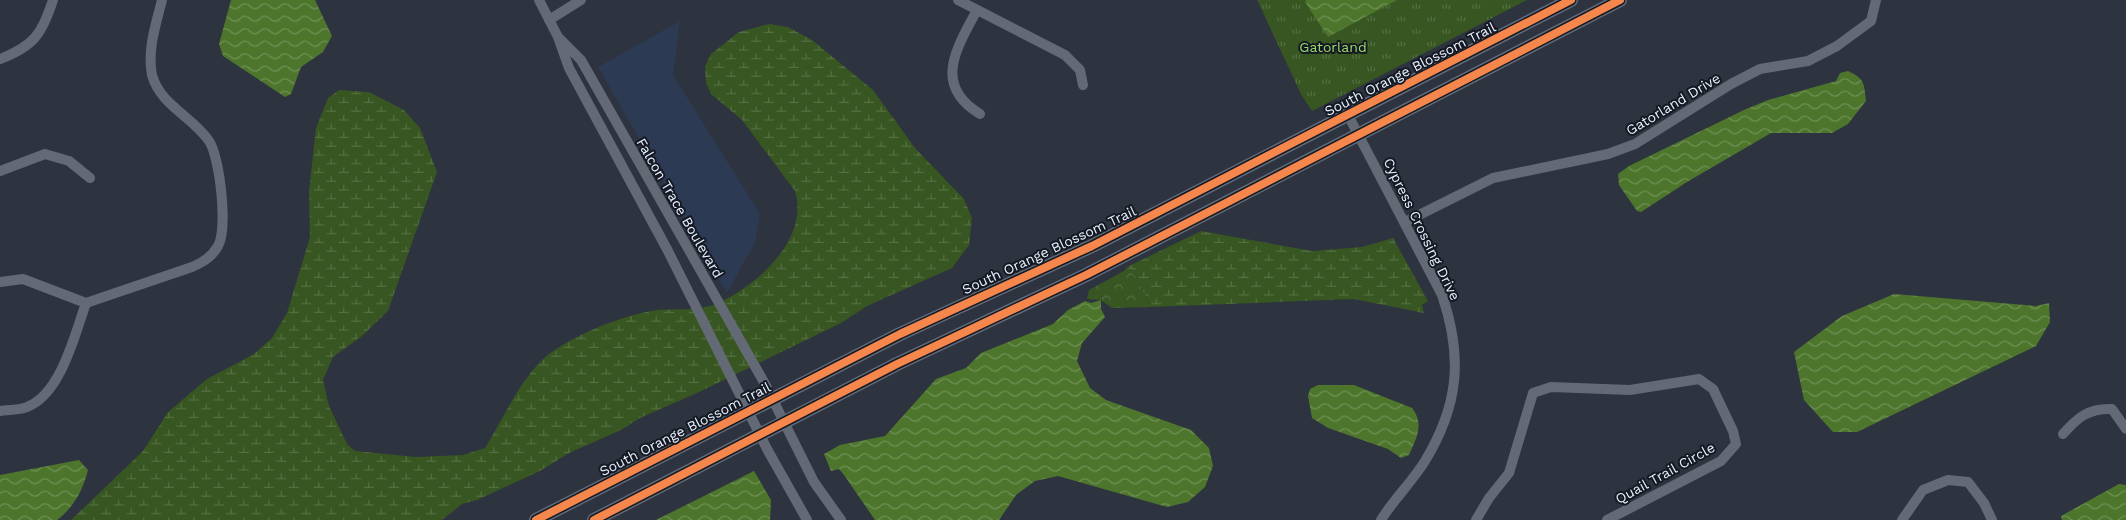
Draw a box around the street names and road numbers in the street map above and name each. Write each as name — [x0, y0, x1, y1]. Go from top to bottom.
street label: South Orange Blossom Trail — [1322, 18, 1499, 119]
street label: Gatorland Drive — [1623, 70, 1723, 138]
street label: Falcon Trace Boulevard — [633, 135, 727, 281]
street label: Cypress Crossing Drive — [1381, 155, 1463, 303]
street label: South Orange Blossom Trail — [960, 202, 1139, 297]
street label: South Orange Blossom Trail — [597, 378, 774, 479]
street label: Quail Trail Circle — [1612, 439, 1718, 507]

